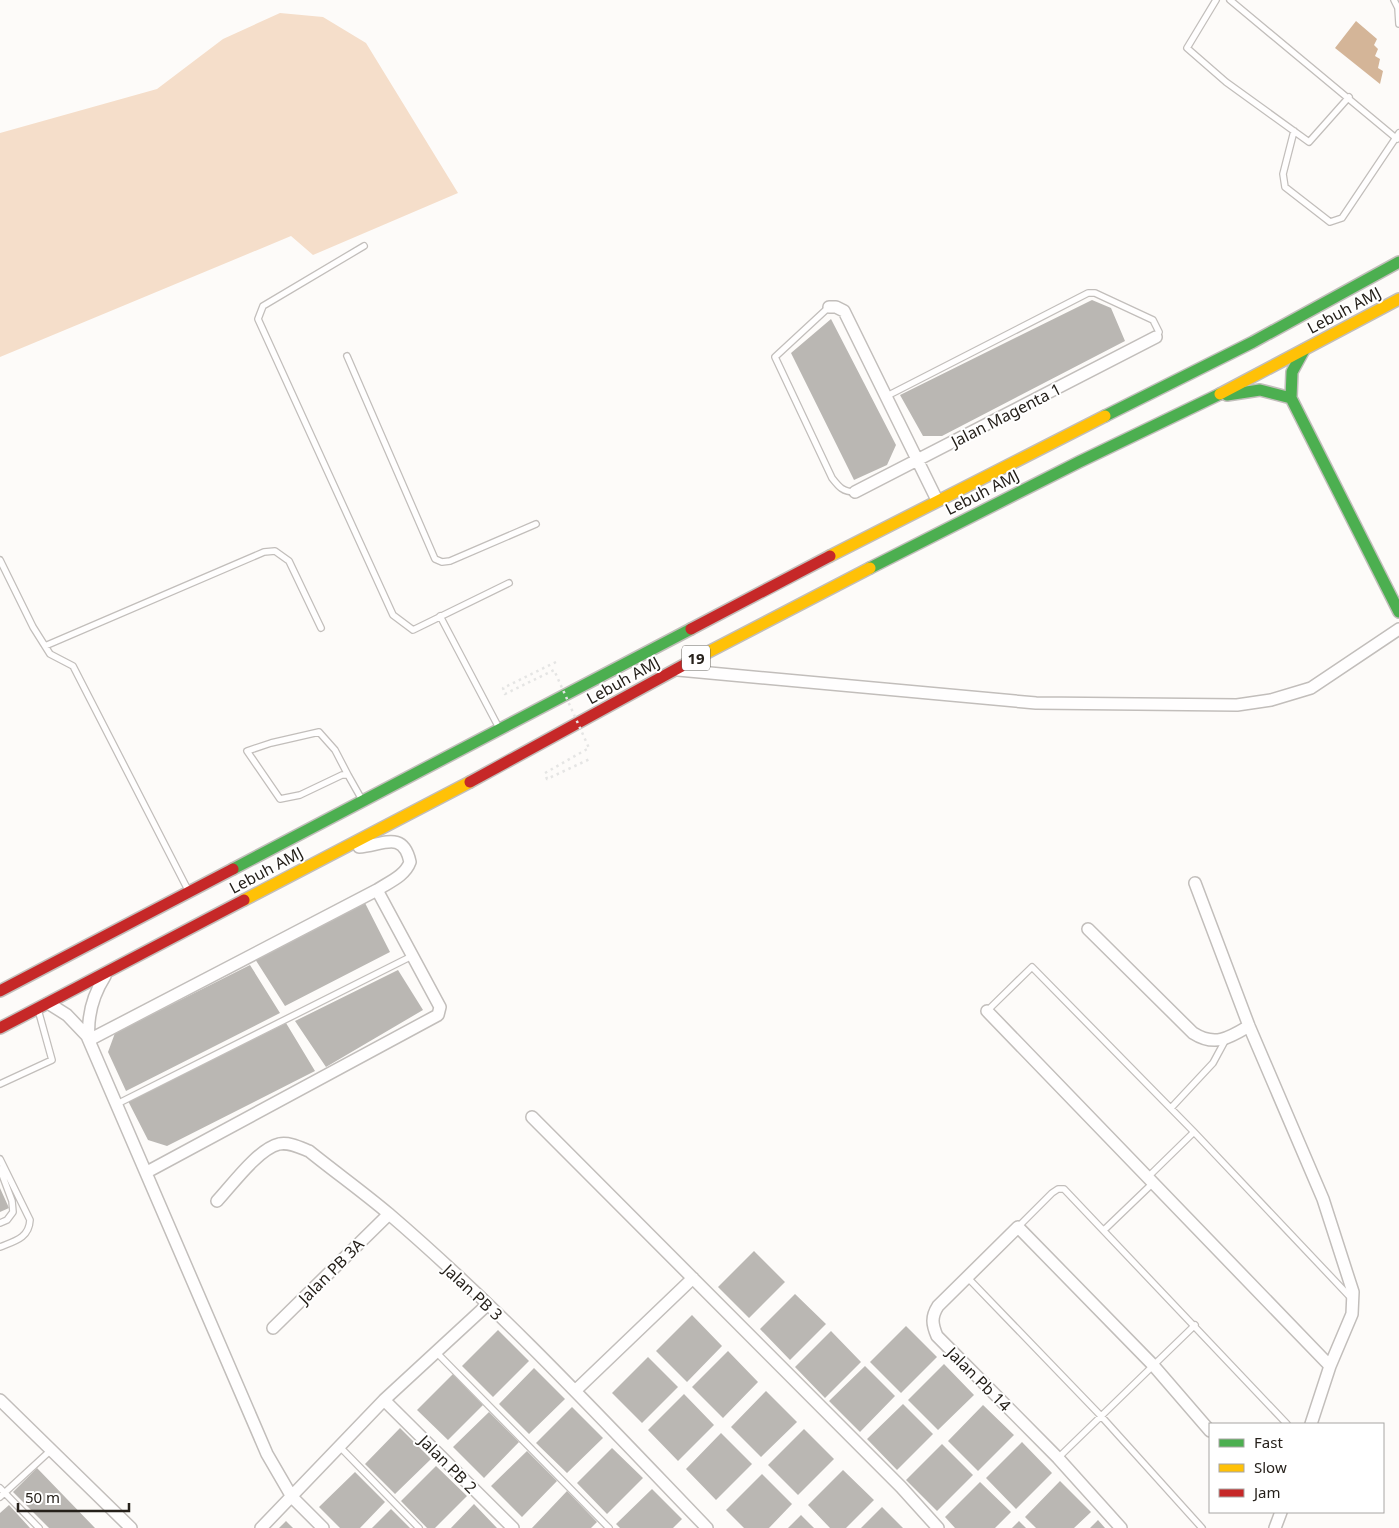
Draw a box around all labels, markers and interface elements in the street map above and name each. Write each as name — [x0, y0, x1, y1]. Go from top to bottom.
street label: Lebuh AMJ — [1303, 281, 1385, 339]
street label: Jalan Magenta 1 — [945, 378, 1065, 453]
street label: Lebuh AMJ — [941, 464, 1023, 520]
road number: 19 — [682, 646, 710, 670]
street label: Lebuh AMJ — [583, 651, 663, 709]
street label: Lebuh AMJ — [225, 841, 307, 899]
street label: Jalan PB 3A — [292, 1233, 369, 1310]
street label: Jalan PB 3 — [437, 1257, 508, 1325]
street label: Jalan Pb 14 — [941, 1341, 1016, 1416]
legend — [1209, 1423, 1384, 1513]
street label: Jalan PB 2 — [413, 1429, 482, 1498]
text: Fast — [1254, 1432, 1283, 1452]
text: Slow — [1254, 1457, 1287, 1477]
scale bar — [18, 1480, 129, 1512]
text: Jam — [1252, 1482, 1281, 1502]
text: 50 m — [25, 1487, 60, 1507]

